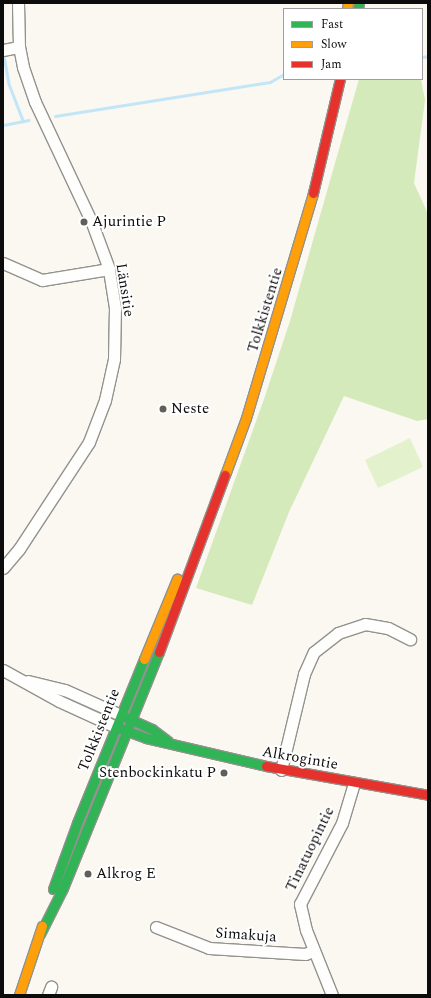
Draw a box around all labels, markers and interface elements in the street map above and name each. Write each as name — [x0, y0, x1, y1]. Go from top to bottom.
legend — [283, 8, 423, 80]
text: Fast — [321, 15, 343, 34]
text: Slow — [321, 35, 346, 54]
text: Jam — [321, 55, 342, 74]
place label: Ajurintie P — [92, 213, 166, 231]
marker: Ajurintie P — [79, 217, 89, 227]
street label: Länsitie — [112, 262, 138, 318]
street label: Tolkkistentie — [244, 265, 286, 355]
place label: Neste — [171, 400, 209, 418]
marker: Neste — [158, 404, 168, 414]
street label: Tolkkistentie — [74, 686, 124, 774]
street label: Alkrogintie — [261, 742, 339, 774]
place label: Stenbockinkatu P — [99, 764, 216, 782]
marker: Stenbockinkatu P — [219, 768, 229, 778]
street label: Tinatuopintie — [282, 804, 338, 894]
place label: Alkrog E — [96, 865, 156, 883]
marker: Alkrog E — [83, 869, 93, 879]
street label: Simakuja — [215, 924, 277, 946]

